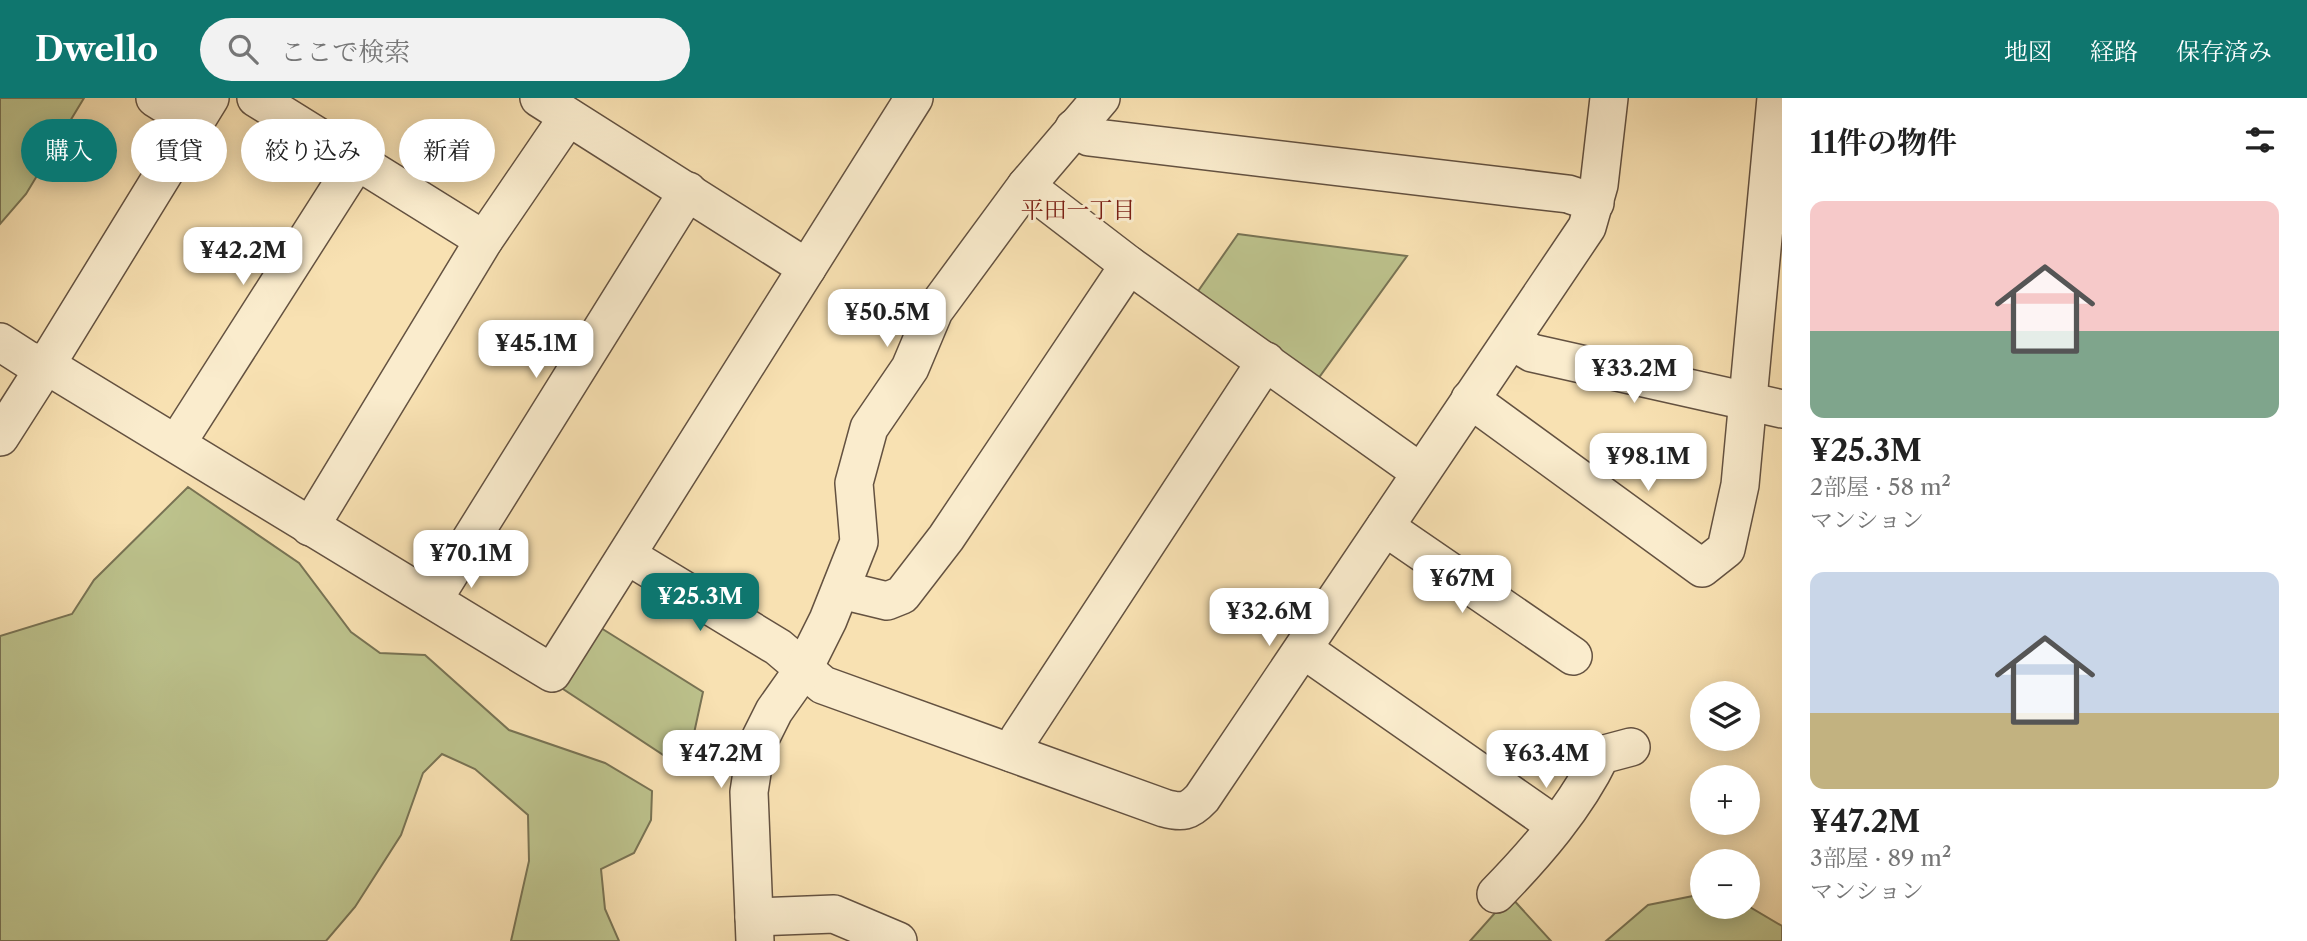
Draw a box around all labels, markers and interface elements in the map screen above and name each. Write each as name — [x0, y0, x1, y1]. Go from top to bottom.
search box — [200, 18, 690, 81]
text: Dwello — [35, 29, 158, 70]
icon: search — [224, 30, 262, 68]
text: ここで検索 — [280, 36, 410, 68]
text: 地図 — [2004, 37, 2052, 66]
text: 経路 — [2090, 37, 2138, 66]
text: 保存済み — [2176, 37, 2272, 66]
chip: 購入 — [21, 119, 117, 182]
chip: 賃貸 — [131, 119, 227, 182]
chip: 絞り込み — [241, 119, 385, 182]
chip: 新着 — [399, 119, 495, 182]
icon: filters — [2241, 121, 2279, 159]
text: 11件の物件 — [1810, 124, 1957, 161]
district label: 平田一丁目 — [1021, 196, 1136, 224]
pin: ¥42.2M — [186, 228, 300, 287]
text: ¥42.2M — [199, 236, 287, 264]
icon: home — [1982, 246, 2108, 372]
pin: ¥50.5M — [830, 289, 944, 349]
text: ¥50.5M — [844, 298, 930, 326]
pin: ¥45.1M — [479, 320, 593, 380]
text: ¥45.1M — [494, 329, 578, 357]
pin: ¥33.2M — [1577, 345, 1691, 405]
text: ¥33.2M — [1591, 354, 1677, 382]
text: ¥25.3M — [1810, 432, 1922, 469]
pin: ¥98.1M — [1591, 434, 1705, 493]
text: ¥98.1M — [1606, 442, 1690, 470]
text: 2部屋 · 58 m² — [1810, 473, 1951, 501]
text: マンション — [1810, 506, 1924, 534]
pin: ¥70.1M — [414, 531, 528, 590]
text: ¥70.1M — [429, 539, 513, 567]
pin: ¥67M — [1421, 556, 1503, 615]
text: ¥67M — [1429, 564, 1495, 592]
pin: ¥25.3M — [643, 574, 757, 633]
text: ¥25.3M — [657, 582, 743, 610]
pin: ¥32.6M — [1212, 588, 1326, 648]
text: ¥32.6M — [1226, 597, 1312, 625]
icon: home — [1982, 617, 2108, 743]
map controls — [1690, 681, 1760, 919]
button: layers — [1690, 681, 1760, 751]
pin: ¥47.2M — [664, 730, 778, 790]
pin: ¥63.4M — [1489, 730, 1603, 790]
text: ¥47.2M — [679, 739, 763, 767]
text: ¥63.4M — [1503, 739, 1589, 767]
button: + — [1690, 765, 1760, 835]
text: ¥47.2M — [1810, 803, 1920, 840]
text: 3部屋 · 89 m² — [1810, 844, 1951, 872]
button: − — [1690, 849, 1760, 919]
text: マンション — [1810, 877, 1924, 905]

